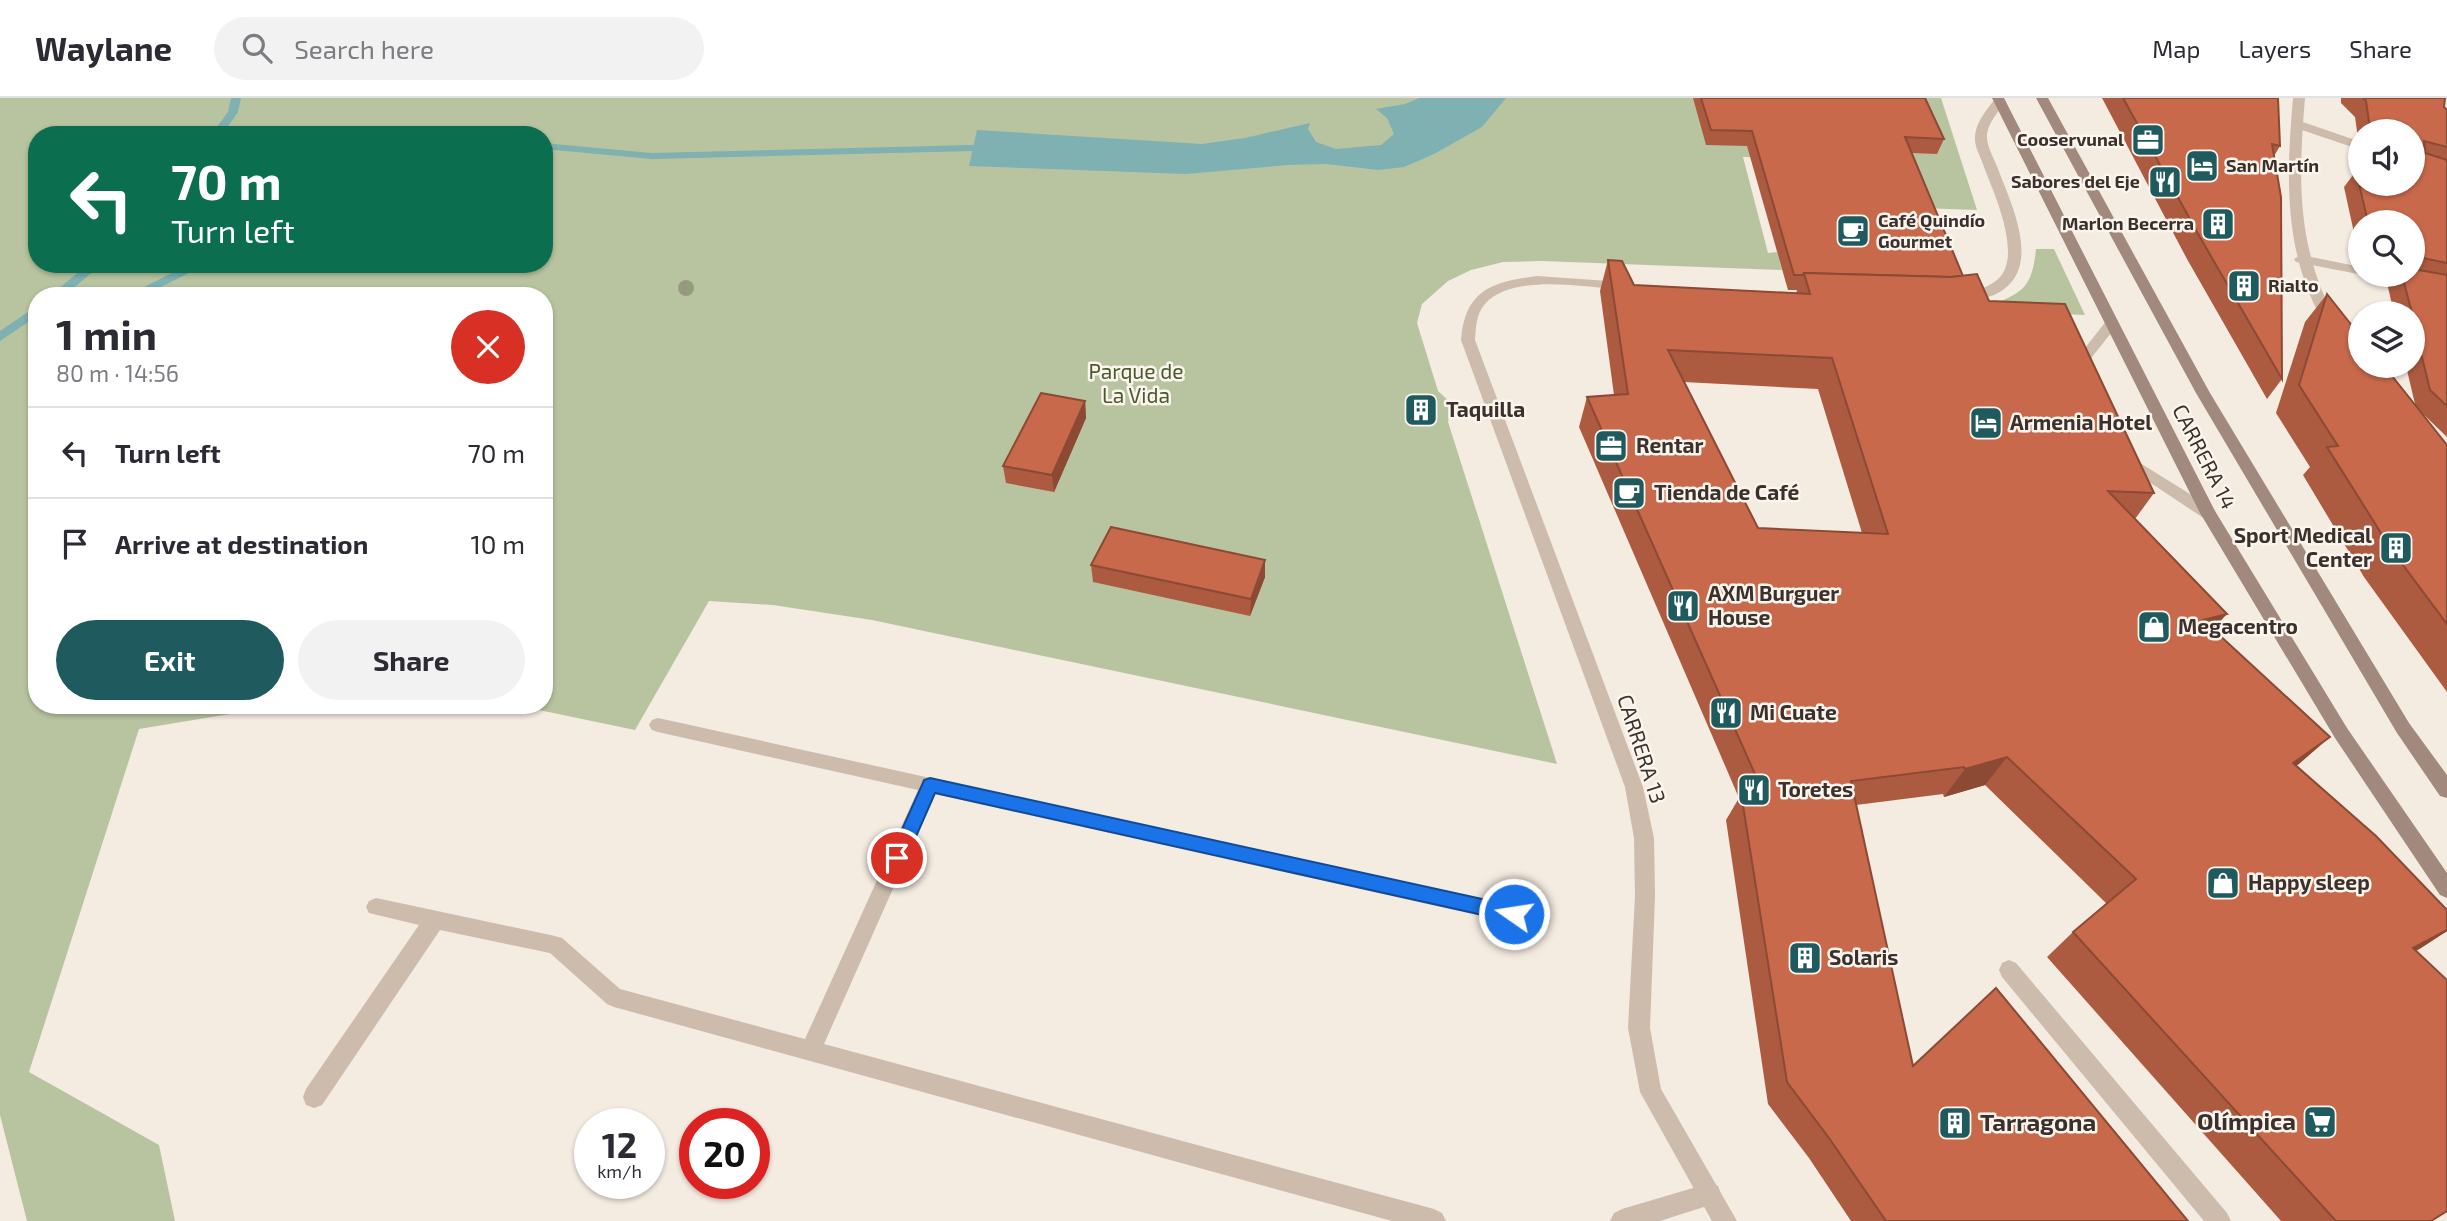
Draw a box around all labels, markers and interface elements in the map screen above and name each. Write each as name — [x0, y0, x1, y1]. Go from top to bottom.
search box — [214, 17, 704, 80]
text: Waylane — [35, 28, 172, 68]
icon: search — [238, 29, 276, 67]
text: Search here — [294, 33, 434, 64]
text: Map — [2152, 34, 2200, 63]
text: Layers — [2238, 34, 2311, 63]
text: Share — [2349, 34, 2412, 63]
map controls — [2348, 119, 2425, 378]
button: sound — [2348, 119, 2425, 196]
office icon: Cooservunal — [2129, 121, 2167, 159]
place label: Cooservunal — [2017, 128, 2124, 150]
hotel icon: San Martín — [2183, 147, 2221, 185]
text: 70 m — [171, 151, 282, 210]
icon: left — [56, 154, 147, 245]
place label: San Martín — [2226, 154, 2319, 176]
restaurant icon: Sabores del Eje — [2146, 163, 2184, 201]
place label: Sabores del Eje — [2011, 170, 2140, 192]
building icon: Marlon Becerra — [2199, 205, 2237, 243]
place label: Café Quindío Gourmet — [1878, 209, 1985, 252]
button: search — [2348, 210, 2425, 287]
text: Turn left — [171, 211, 295, 249]
cafe icon: Café Quindío Gourmet — [1834, 212, 1872, 250]
place label: Marlon Becerra — [2062, 212, 2194, 234]
building icon: Rialto — [2225, 267, 2263, 305]
place label: Rialto — [2268, 274, 2319, 296]
button: layers — [2348, 301, 2425, 378]
text: 1 min — [56, 308, 157, 358]
button: close — [451, 310, 525, 384]
park label: Parque de La Vida — [1088, 358, 1184, 407]
text: 80 m · 14:56 — [56, 359, 179, 387]
building icon: Taquilla — [1402, 391, 1440, 429]
place label: Taquilla — [1446, 396, 1525, 421]
street label: CARRERA 14 — [2168, 400, 2242, 513]
hotel icon: Armenia Hotel — [1967, 404, 2005, 442]
place label: Armenia Hotel — [2010, 409, 2152, 434]
office icon: Rentar — [1592, 427, 1630, 465]
place label: Rentar — [1636, 432, 1704, 457]
icon: left — [56, 434, 94, 472]
text: Turn left — [115, 437, 221, 468]
text: 70 m — [467, 437, 525, 468]
cafe icon: Tienda de Café — [1610, 474, 1648, 512]
place label: Tienda de Café — [1654, 479, 1800, 504]
place label: Sport Medical Center — [2234, 522, 2372, 571]
icon: arrive — [56, 525, 94, 563]
text: Arrive at destination — [115, 528, 368, 559]
text: 10 m — [470, 528, 525, 559]
building icon: Sport Medical Center — [2377, 529, 2415, 567]
place label: AXM Burguer House — [1708, 580, 1839, 629]
restaurant icon: AXM Burguer House — [1664, 587, 1702, 625]
shop icon: Megacentro — [2135, 608, 2173, 646]
place label: Megacentro — [2178, 613, 2298, 638]
button: Exit — [56, 620, 284, 700]
button: Share — [298, 620, 525, 700]
street label: CARRERA 13 — [1613, 691, 1672, 806]
restaurant icon: Mi Cuate — [1707, 694, 1745, 732]
place label: Mi Cuate — [1750, 699, 1837, 724]
restaurant icon: Toretes — [1735, 771, 1773, 809]
place label: Toretes — [1778, 776, 1853, 801]
pin — [867, 828, 927, 888]
icon: arrive — [878, 839, 916, 877]
shop icon: Happy sleep — [2204, 864, 2242, 902]
place label: Happy sleep — [2248, 869, 2370, 895]
position arrow — [1477, 877, 1551, 951]
building icon: Solaris — [1786, 939, 1824, 977]
place label: Solaris — [1829, 944, 1898, 969]
supermarket icon: Olímpica — [2301, 1103, 2339, 1141]
building icon: Tarragona — [1936, 1104, 1974, 1142]
place label: Olímpica — [2197, 1106, 2296, 1135]
place label: Tarragona — [1980, 1107, 2096, 1136]
speed limit sign: 20 — [679, 1108, 770, 1199]
text: 12 — [602, 1123, 637, 1165]
text: km/h — [597, 1160, 642, 1182]

